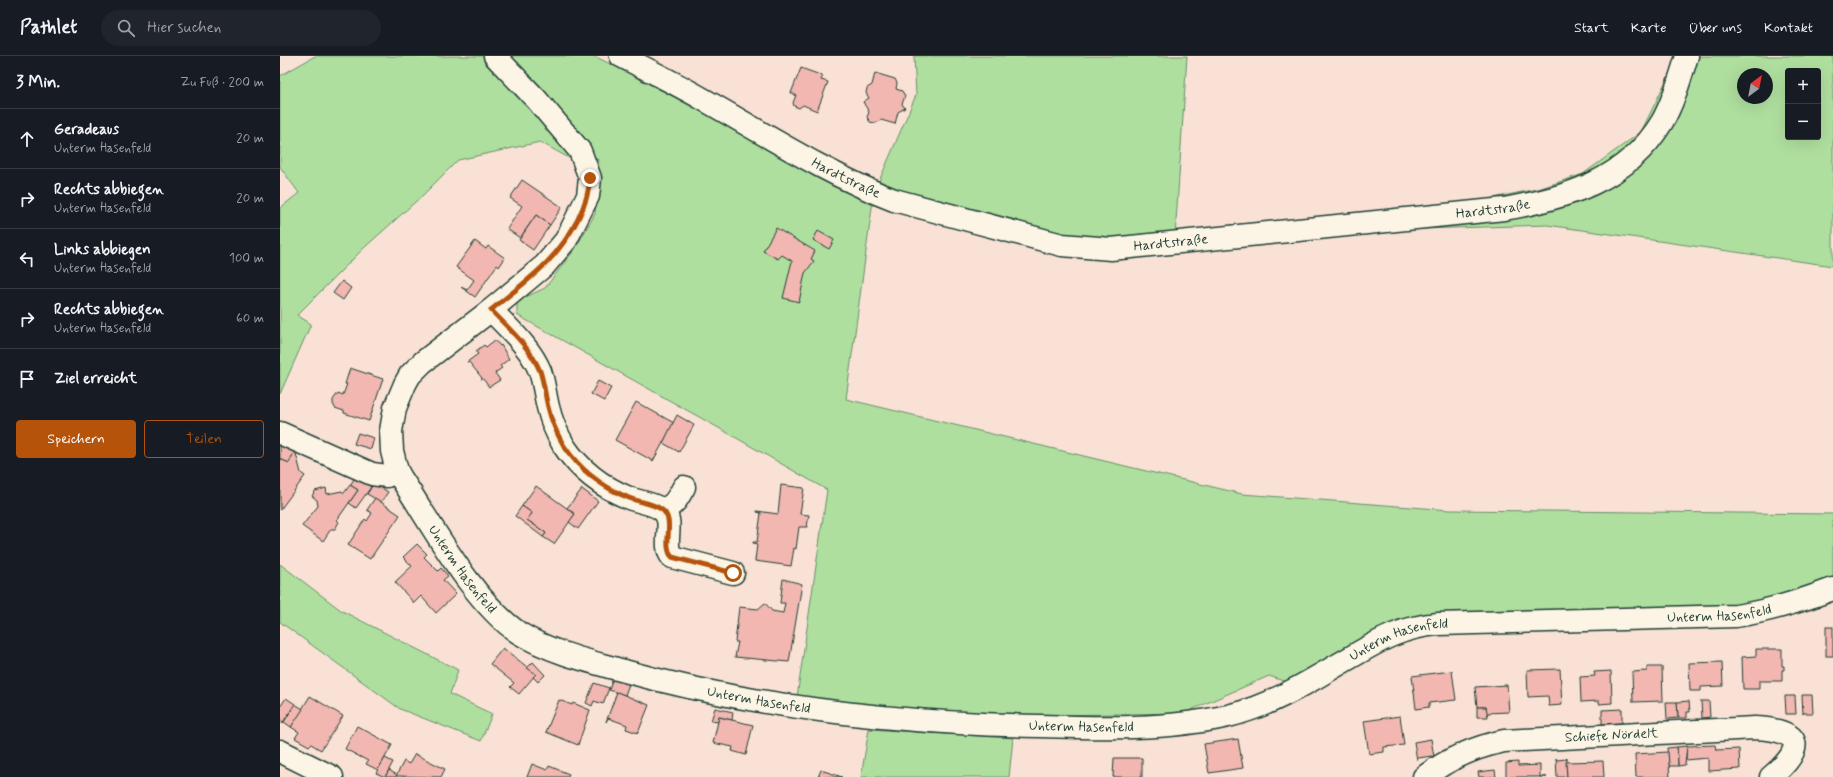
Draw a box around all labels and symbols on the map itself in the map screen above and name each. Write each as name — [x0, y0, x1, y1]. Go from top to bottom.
north arrow — [1737, 68, 1773, 104]
street label: Hardtstraße — [808, 154, 883, 203]
route end — [581, 169, 599, 187]
street label: Hardtstraße — [1455, 195, 1532, 223]
street label: Hardtstraße — [1133, 230, 1209, 256]
street label: Unterm Hasenfeld — [424, 522, 500, 618]
route start — [724, 564, 742, 582]
street label: Unterm Hasenfeld — [1667, 600, 1773, 627]
street label: Unterm Hasenfeld — [1346, 615, 1448, 665]
street label: Unterm Hasenfeld — [705, 682, 812, 718]
street label: Unterm Hasenfeld — [1029, 717, 1134, 736]
street label: Schiefe Nördelt — [1564, 724, 1659, 747]

